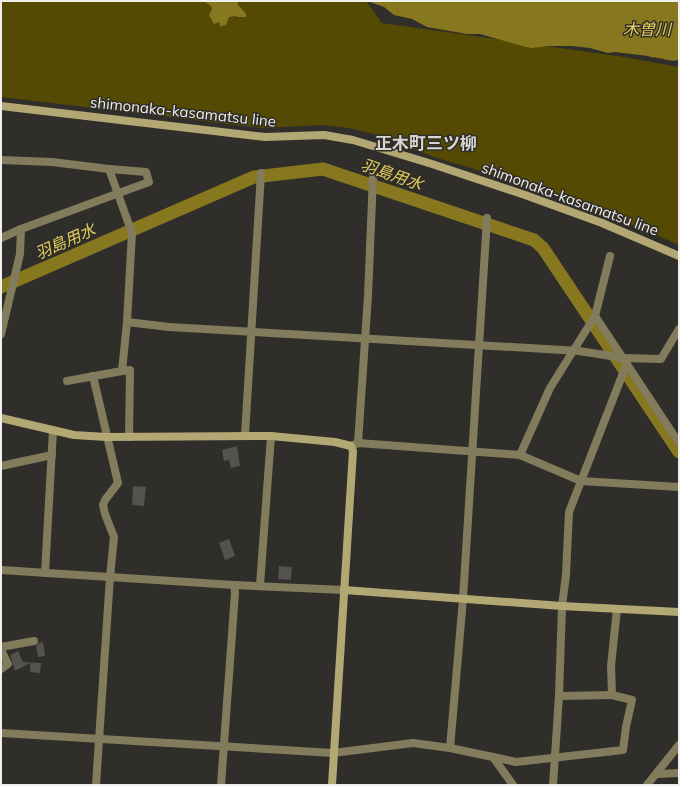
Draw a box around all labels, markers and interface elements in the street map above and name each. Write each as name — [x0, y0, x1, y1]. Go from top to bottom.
water label: 木曽川 — [623, 19, 673, 39]
street label: shimonaka-kasamatsu line — [89, 92, 277, 131]
district label: 正木町三ツ柳 — [375, 132, 477, 153]
water label: 羽島用水 — [358, 154, 427, 195]
street label: shimonaka-kasamatsu line — [479, 158, 661, 239]
water label: 羽島用水 — [32, 218, 100, 263]

